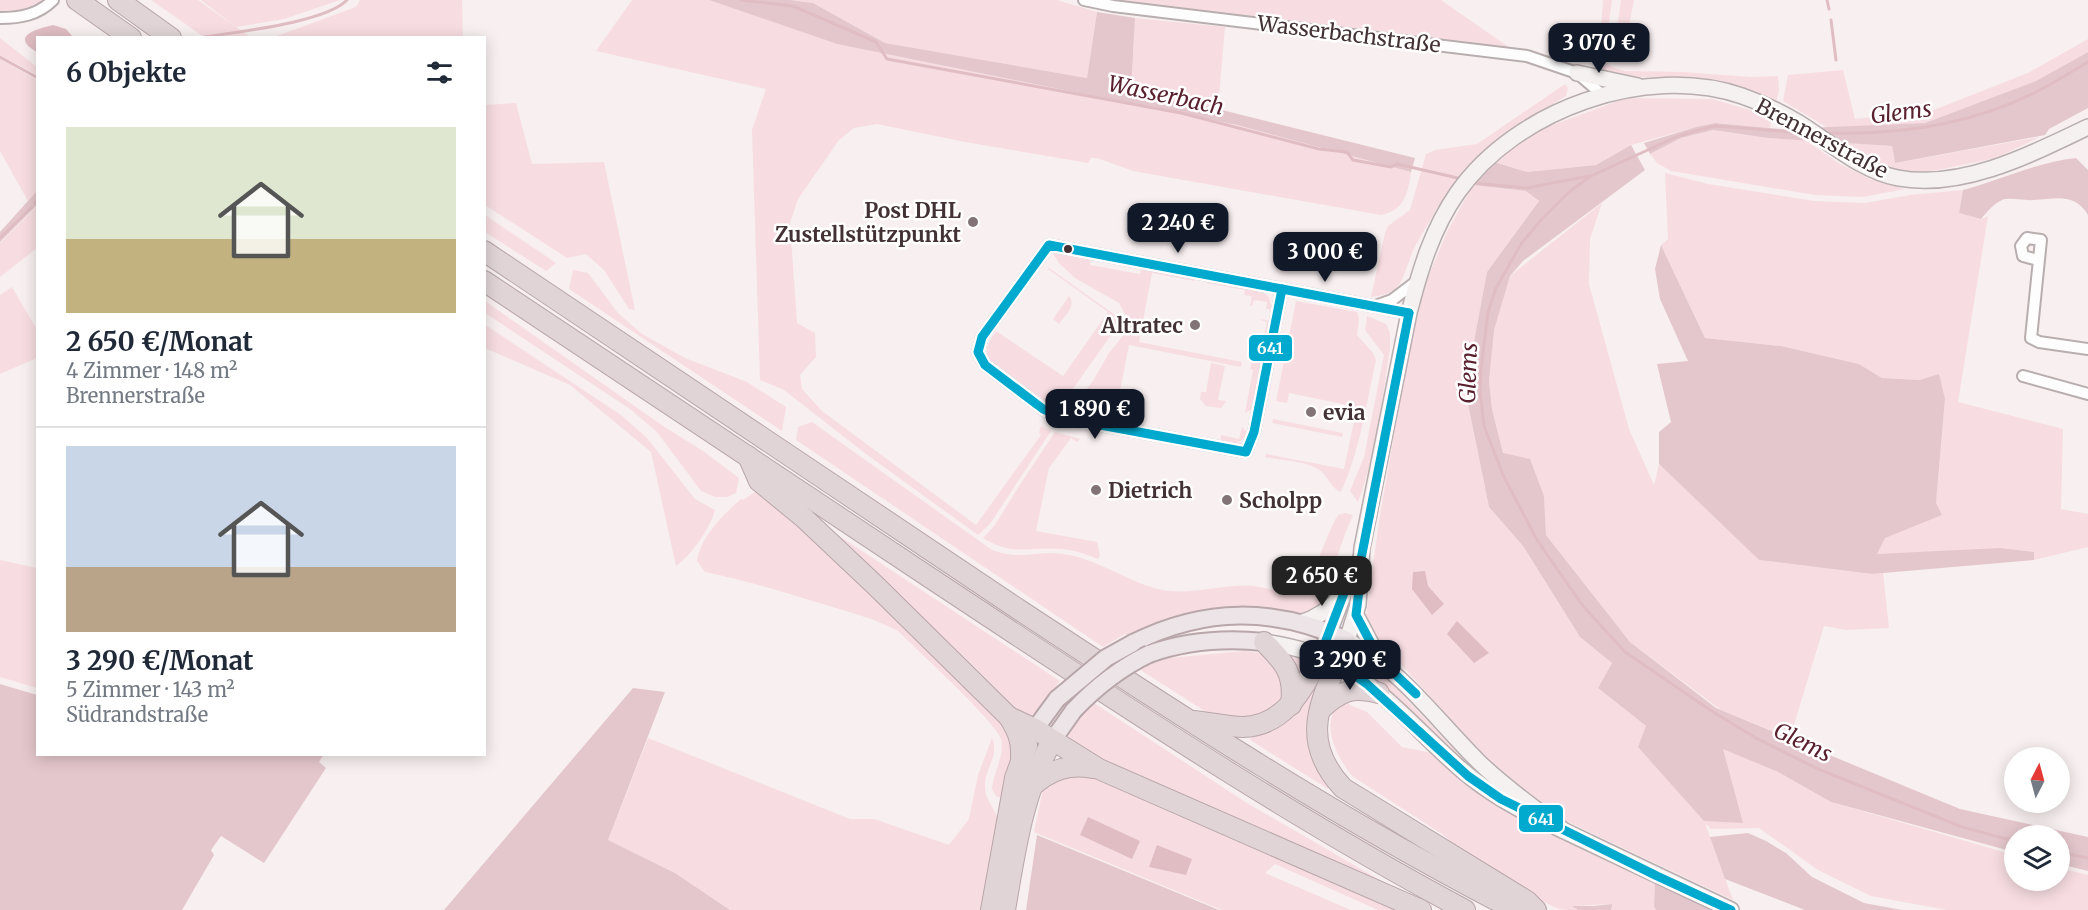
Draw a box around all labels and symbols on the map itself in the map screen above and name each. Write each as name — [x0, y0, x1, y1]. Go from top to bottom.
street label: Wasserbachstraße — [1255, 9, 1442, 59]
pin: 3 070 € — [1544, 23, 1654, 74]
water label: Wasserbach — [1105, 69, 1227, 121]
street label: Brennerstraße — [1751, 92, 1893, 184]
water label: Glems — [1869, 94, 1933, 130]
place label: Post DHL Zustellstützpunkt — [775, 197, 962, 248]
pin: 2 240 € — [1123, 203, 1233, 254]
marker: Post DHL Zustellstützpunkt — [966, 215, 980, 229]
pin: 3 000 € — [1270, 232, 1380, 283]
unlabelled marker — [1062, 243, 1074, 255]
place label: Altratec — [1100, 312, 1183, 339]
marker: Altratec — [1188, 318, 1202, 332]
line badge: 641 — [1248, 334, 1293, 362]
text: 641 — [1257, 338, 1284, 358]
water label: Glems — [1453, 342, 1483, 404]
pin: 1 890 € — [1040, 389, 1150, 440]
place label: evia — [1323, 399, 1366, 426]
marker: evia — [1304, 405, 1318, 419]
place label: Dietrich — [1108, 477, 1192, 504]
marker: Dietrich — [1089, 483, 1103, 497]
place label: Scholpp — [1239, 487, 1322, 514]
marker: Scholpp — [1220, 493, 1234, 507]
pin: 2 650 € — [1267, 556, 1377, 607]
pin: 3 290 € — [1295, 640, 1405, 691]
water label: Glems — [1769, 716, 1837, 768]
north arrow — [2004, 747, 2070, 813]
line badge: 641 — [1518, 804, 1564, 833]
text: 641 — [1528, 809, 1555, 829]

